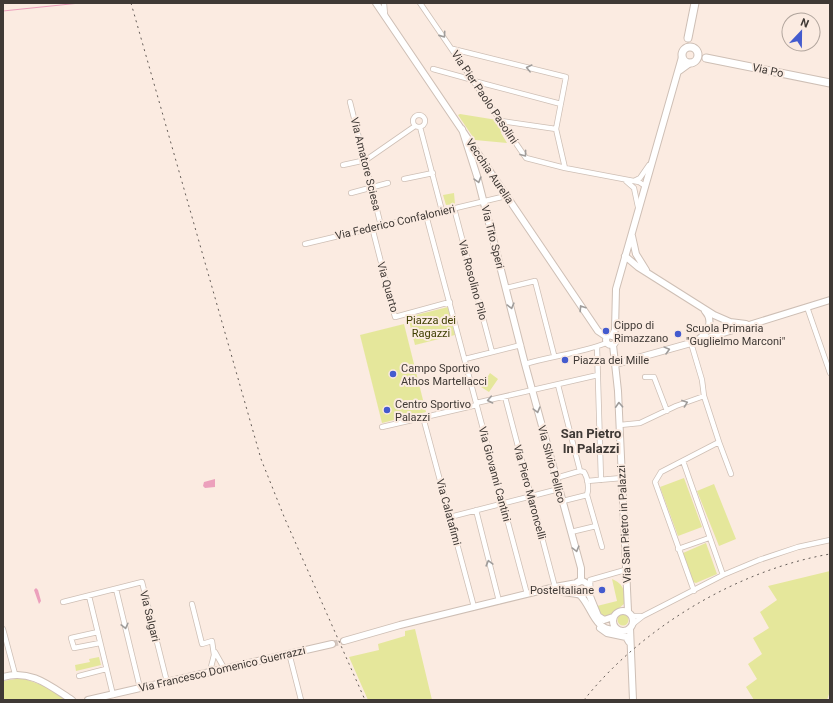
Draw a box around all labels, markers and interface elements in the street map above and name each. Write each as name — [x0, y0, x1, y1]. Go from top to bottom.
north arrow — [781, 12, 821, 52]
text: N — [799, 16, 811, 31]
one-way arrow — [438, 31, 446, 38]
street label: Via Pier Paolo Pasolini — [448, 48, 521, 147]
street label: Via Po — [751, 61, 785, 80]
one-way arrow — [525, 64, 532, 73]
street label: Via Amatore Sciesa — [348, 116, 383, 212]
street label: Vecchia Aurelia — [463, 136, 516, 206]
one-way arrow — [519, 150, 526, 157]
one-way arrow — [473, 176, 482, 183]
street label: Via Federico Confalonieri — [334, 202, 456, 243]
street label: Via Tito Speri — [478, 204, 507, 270]
street label: Via Rosolino Pilo — [456, 239, 489, 322]
street label: Via Quarto — [374, 260, 401, 314]
one-way arrow — [506, 302, 514, 309]
one-way arrow — [580, 305, 587, 312]
park label: Piazza dei Ragazzi — [406, 314, 456, 340]
place label: Cippo di Rimazzano — [614, 319, 668, 345]
place label: Scuola Primaria "Guglielmo Marconi" — [686, 322, 785, 348]
marker: Cippo di Rimazzano — [601, 326, 611, 336]
marker: Scuola Primaria "Guglielmo Marconi" — [673, 329, 683, 339]
one-way arrow — [663, 346, 670, 355]
place label: Piazza dei Mille — [573, 354, 649, 367]
marker: Piazza dei Mille — [560, 355, 570, 365]
place label: Campo Sportivo Athos Martellacci — [401, 362, 487, 388]
marker: Campo Sportivo Athos Martellacci — [388, 369, 398, 379]
one-way arrow — [487, 395, 494, 403]
place label: Centro Sportivo Palazzi — [395, 398, 471, 424]
one-way arrow — [682, 399, 689, 407]
one-way arrow — [614, 402, 623, 408]
marker: Centro Sportivo Palazzi — [382, 405, 392, 415]
one-way arrow — [533, 407, 541, 413]
street label: Via Silvio Pellico — [535, 424, 568, 504]
street label: Via Giovanni Cantini — [476, 425, 513, 523]
district label: San Pietro In Palazzi — [561, 426, 621, 456]
street label: Via Piero Maroncelli — [511, 443, 548, 541]
street label: Via San Pietro in Palazzi — [615, 465, 634, 583]
street label: Via Calatafimi — [433, 478, 464, 547]
one-way arrow — [571, 545, 580, 552]
one-way arrow — [486, 560, 494, 566]
place label: PosteItaliane — [530, 584, 594, 597]
marker: PosteItaliane — [597, 585, 607, 595]
street label: Via Salgari — [137, 589, 162, 643]
one-way arrow — [121, 623, 129, 630]
street label: Via Francesco Domenico Guerrazzi — [138, 644, 307, 695]

